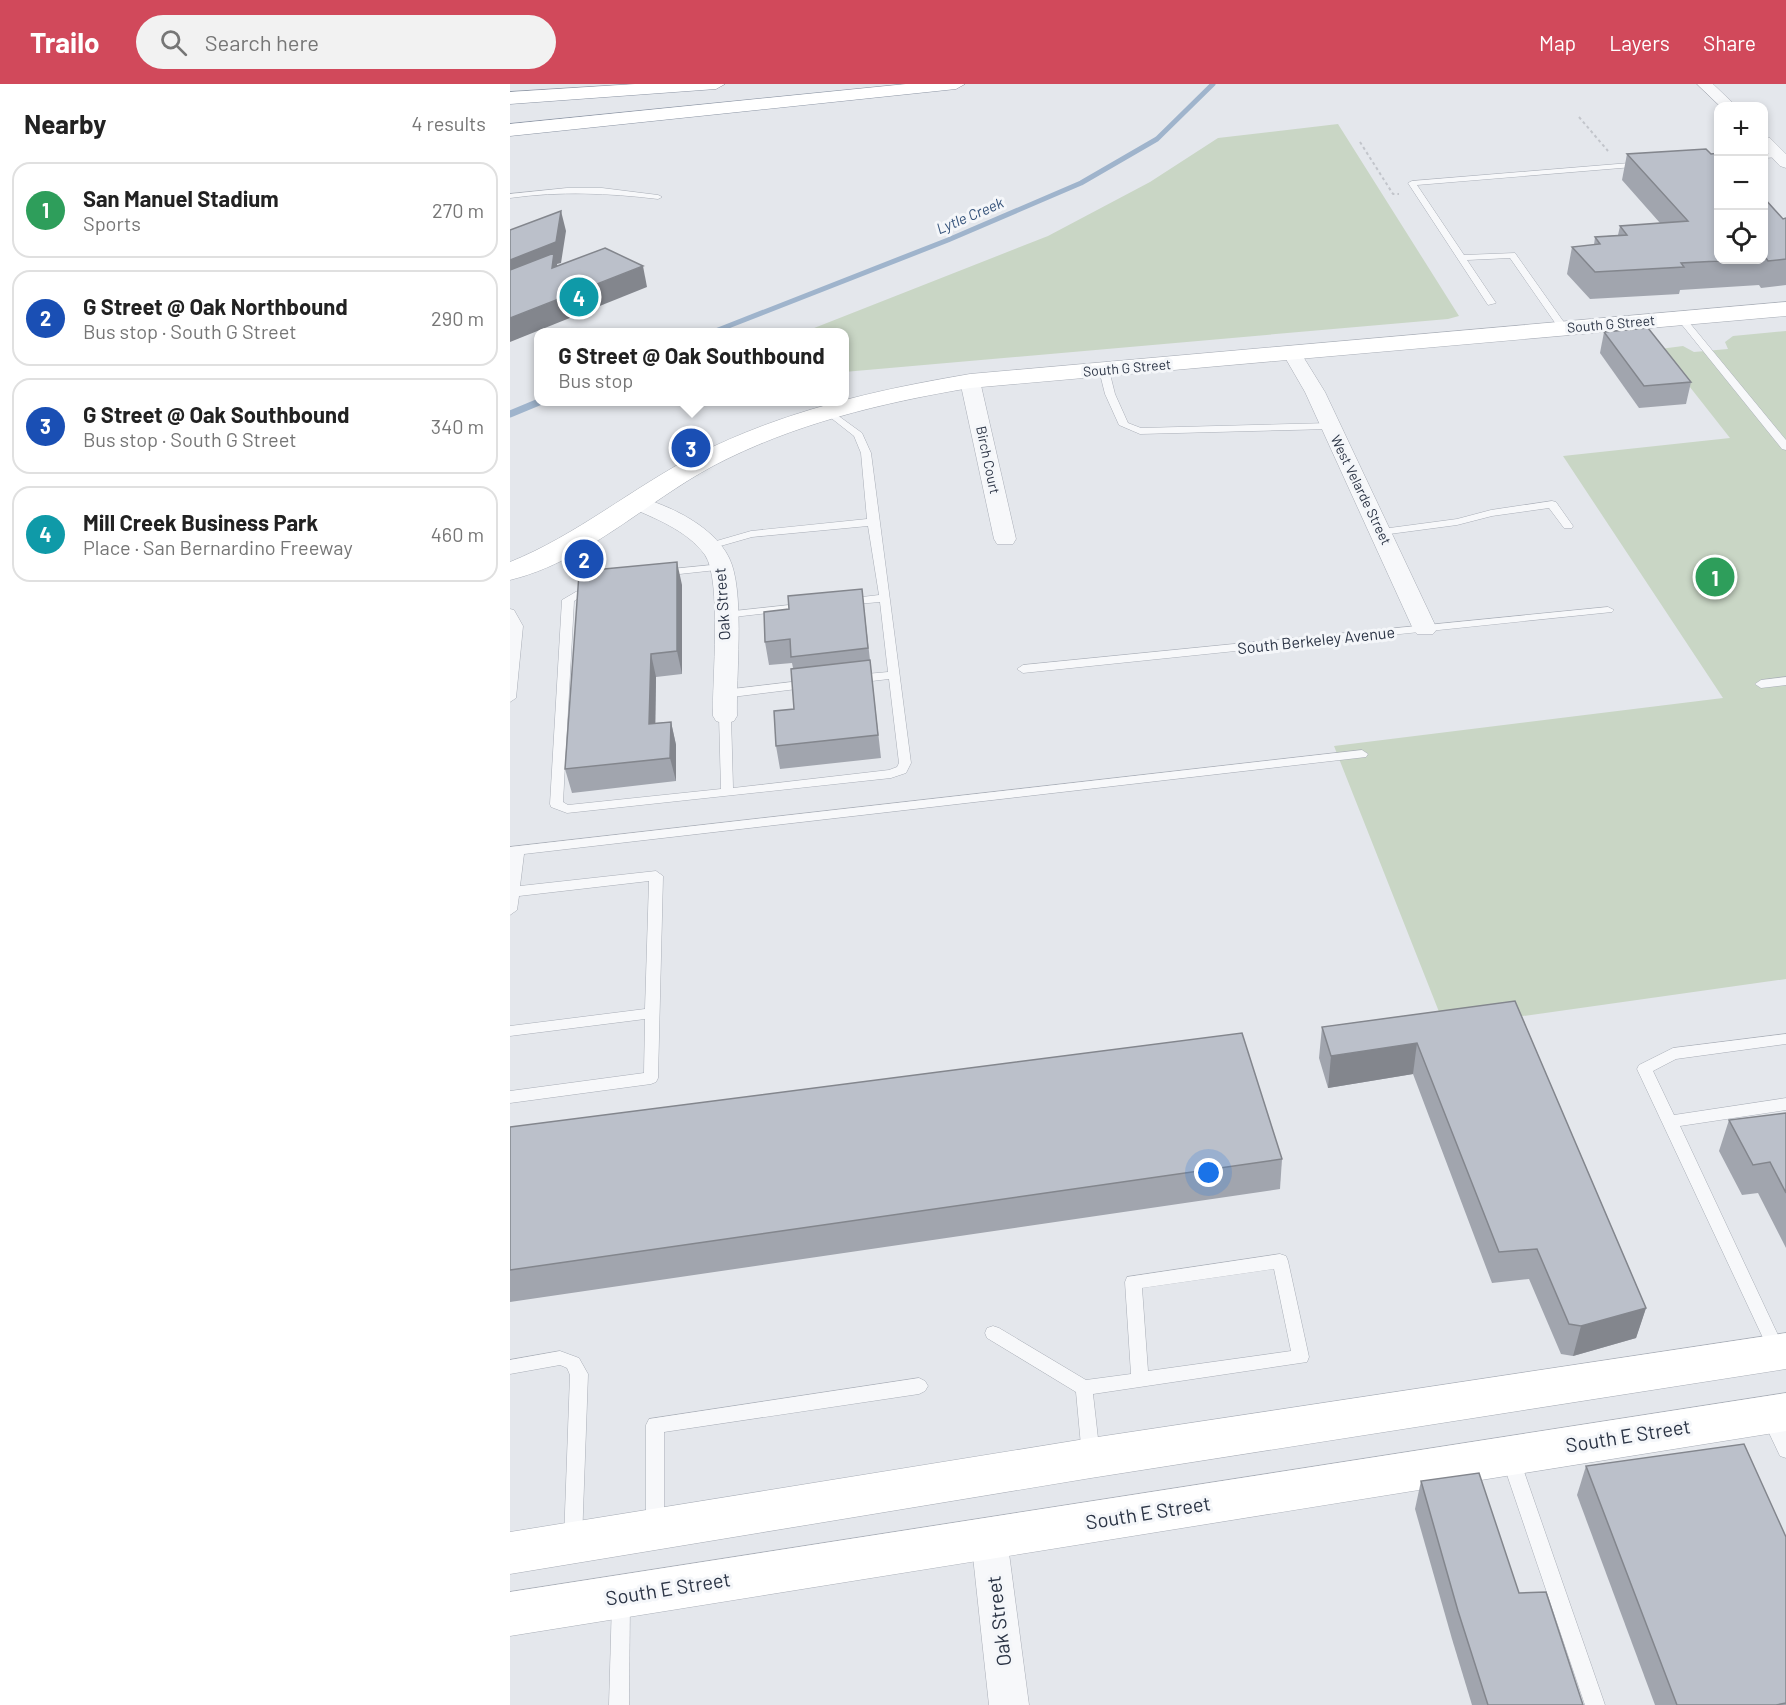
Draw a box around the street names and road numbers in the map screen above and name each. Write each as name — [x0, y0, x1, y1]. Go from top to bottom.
street label: South G Street — [1566, 311, 1656, 336]
street label: South G Street — [1082, 355, 1172, 380]
street label: Birch Court — [973, 424, 1004, 495]
street label: West Velarde Street — [1327, 432, 1395, 547]
street label: Oak Street — [709, 567, 734, 641]
street label: South Berkeley Avenue — [1236, 622, 1396, 657]
street label: South E Street — [1564, 1413, 1692, 1457]
street label: South E Street — [1084, 1490, 1212, 1534]
street label: South E Street — [604, 1566, 732, 1610]
street label: Oak Street — [981, 1574, 1015, 1668]

